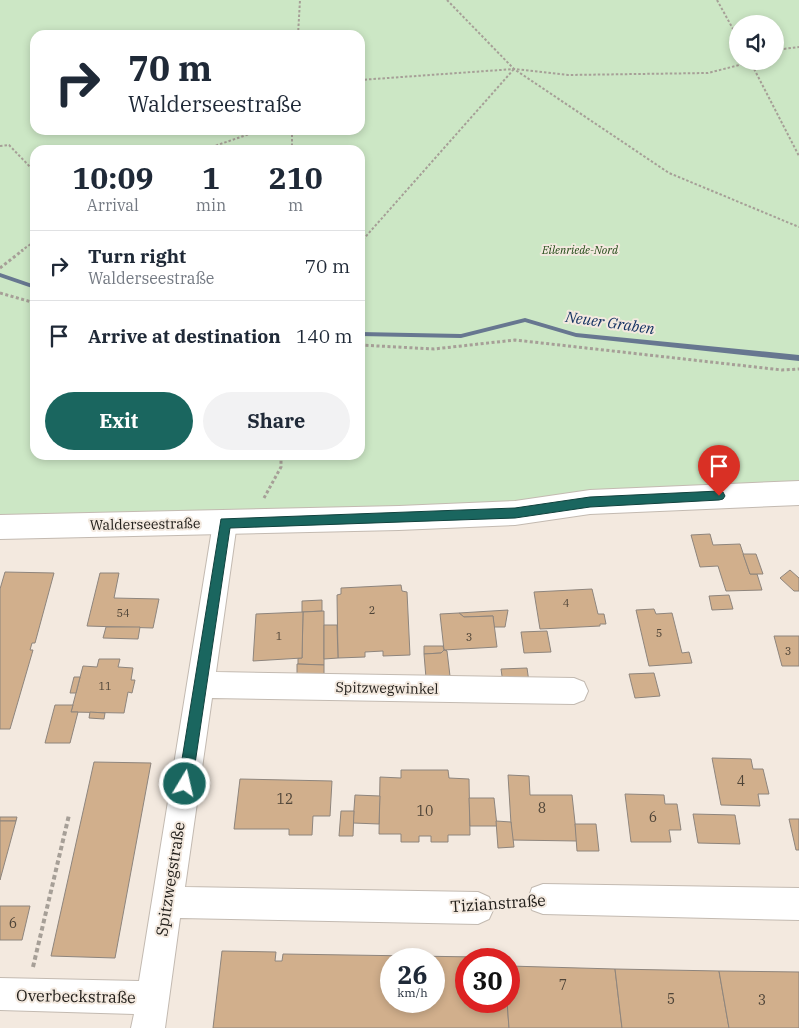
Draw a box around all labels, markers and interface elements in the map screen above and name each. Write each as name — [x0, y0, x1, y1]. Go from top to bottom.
map controls — [729, 15, 784, 70]
button: sound — [729, 15, 784, 70]
text: 70 m — [128, 45, 212, 91]
icon: right — [45, 50, 110, 115]
text: Walderseestraße — [128, 89, 302, 118]
text: 10:09 — [72, 158, 153, 197]
text: 1 — [202, 158, 220, 197]
text: 210 — [269, 158, 323, 197]
text: Arrival — [87, 195, 139, 215]
text: min — [196, 195, 226, 215]
text: m — [288, 195, 303, 215]
park label: Eilenriede-Nord — [541, 243, 619, 257]
text: Turn right — [88, 244, 186, 268]
icon: right — [45, 252, 73, 280]
text: 70 m — [305, 254, 350, 278]
text: Walderseestraße — [88, 268, 214, 288]
water label: Neuer Graben — [563, 307, 656, 338]
icon: arrive — [45, 322, 73, 350]
text: Arrive at destination — [88, 324, 281, 348]
text: 140 m — [296, 324, 353, 348]
button: Exit — [45, 392, 193, 450]
button: Share — [203, 392, 350, 450]
pin — [698, 445, 740, 496]
icon: arrive — [705, 452, 733, 480]
street label: Walderseestraße — [90, 514, 200, 534]
house number: 4 — [563, 596, 570, 610]
house number: 2 — [369, 603, 375, 617]
house number: 54 — [116, 606, 130, 620]
house number: 5 — [656, 626, 662, 640]
house number: 1 — [276, 629, 282, 643]
house number: 3 — [466, 630, 472, 644]
house number: 3 — [785, 644, 791, 658]
street label: Spitzwegwinkel — [335, 678, 439, 698]
house number: 11 — [98, 679, 112, 693]
position arrow — [158, 757, 210, 809]
house number: 4 — [737, 772, 745, 790]
house number: 12 — [277, 790, 293, 808]
house number: 8 — [538, 799, 546, 817]
house number: 10 — [417, 802, 433, 820]
house number: 6 — [649, 808, 657, 826]
street label: Spitzwegstraße — [151, 820, 189, 938]
street label: Tizianstraße — [450, 890, 546, 916]
house number: 6 — [9, 914, 17, 932]
speed limit sign: 30 — [455, 948, 520, 1013]
text: 26 — [397, 958, 428, 991]
house number: 7 — [559, 976, 567, 994]
street label: Overbeckstraße — [16, 985, 136, 1007]
text: km/h — [397, 985, 428, 1000]
house number: 5 — [667, 990, 675, 1008]
house number: 3 — [758, 991, 766, 1009]

